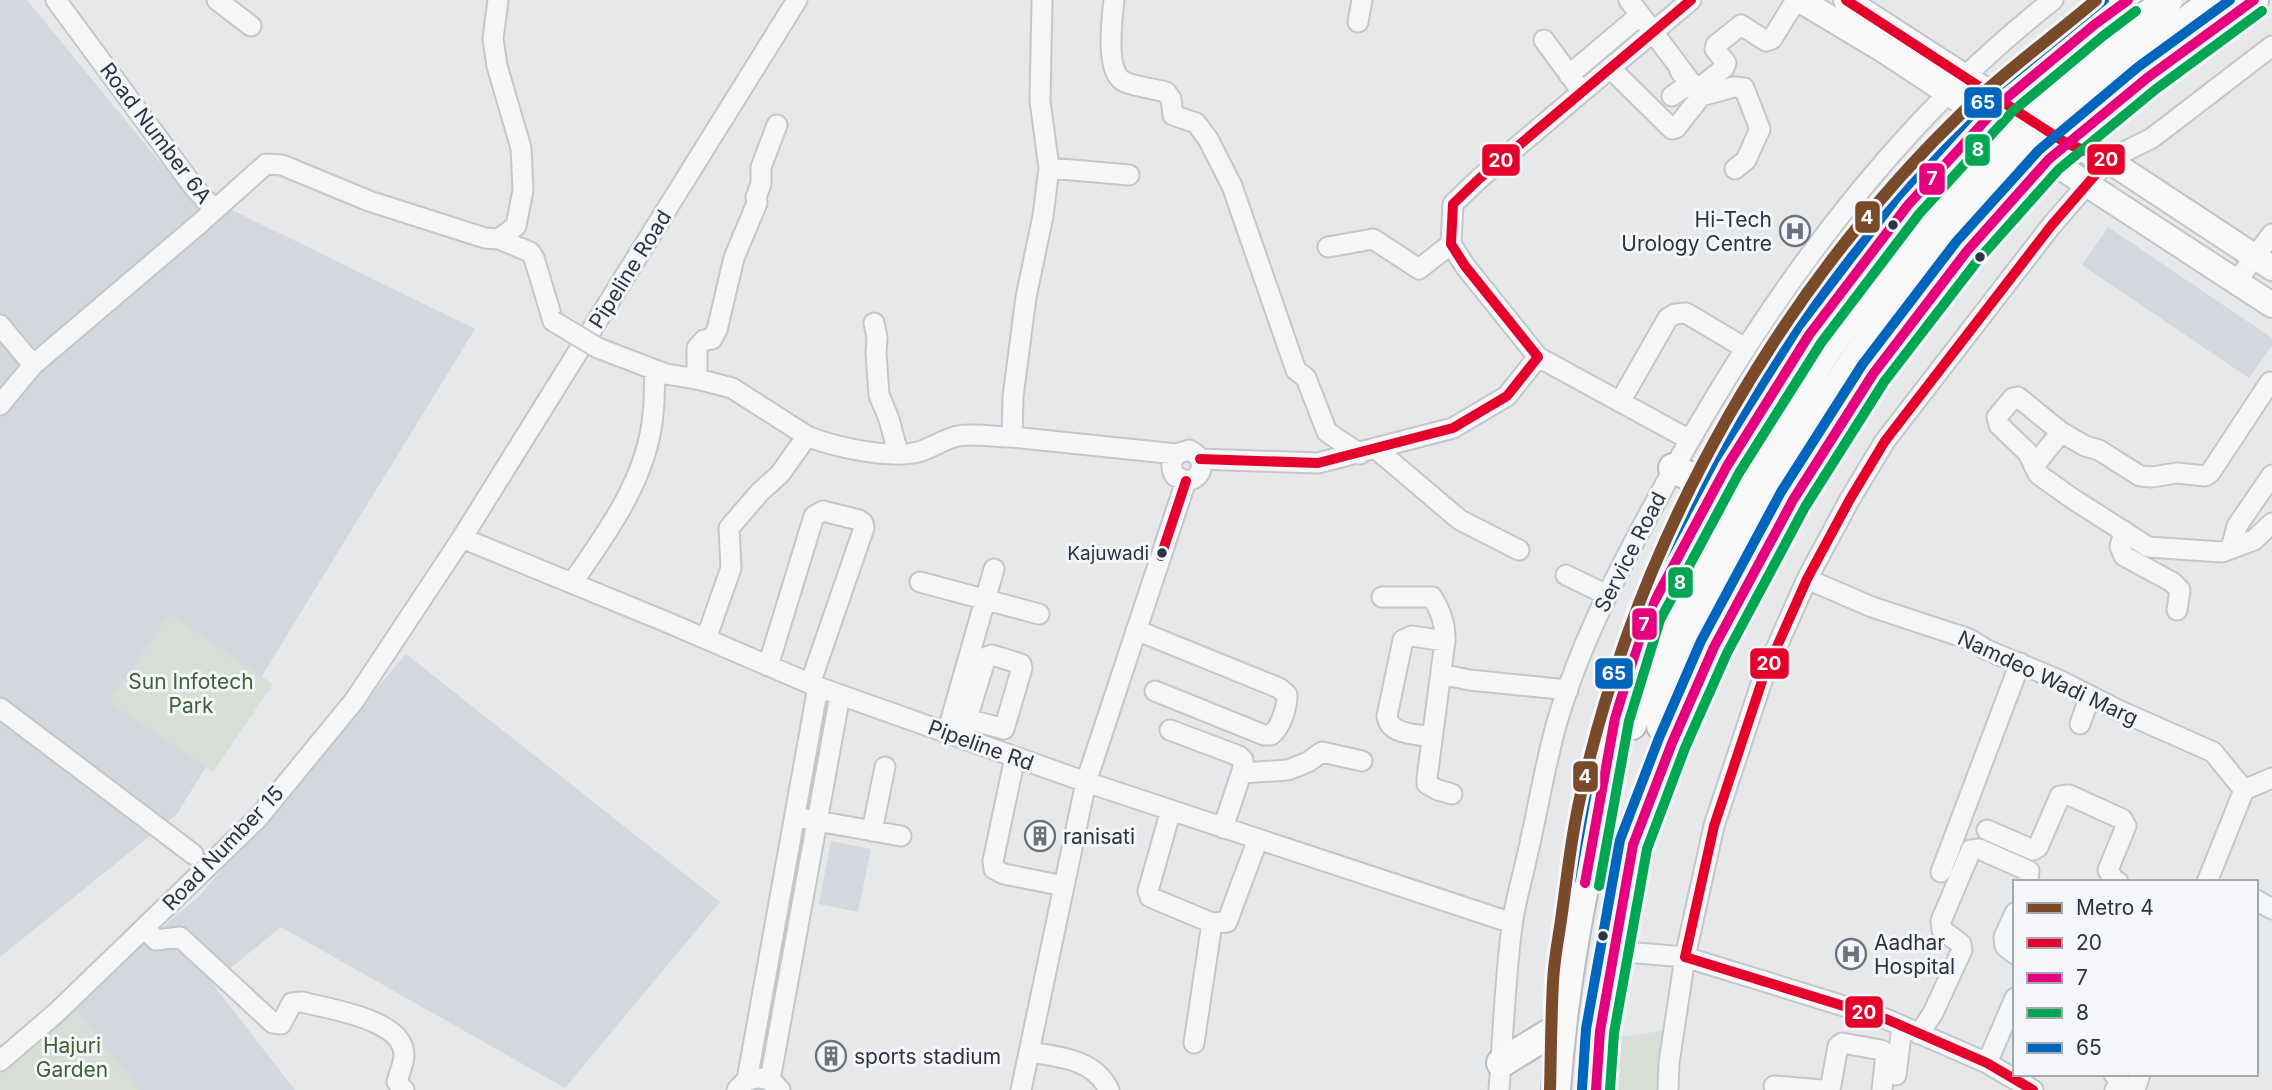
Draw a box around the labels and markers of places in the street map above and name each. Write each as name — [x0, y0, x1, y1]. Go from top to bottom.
place label: Hi-Tech Urology Centre — [1621, 207, 1772, 256]
hospital icon: Hi-Tech Urology Centre — [1778, 214, 1812, 248]
unlabelled marker — [1886, 218, 1900, 232]
unlabelled marker — [1973, 250, 1987, 264]
place label: Kajuwadi — [1067, 542, 1149, 565]
marker: Kajuwadi — [1155, 546, 1169, 560]
building icon: ranisati — [1023, 819, 1057, 853]
place label: ranisati — [1063, 824, 1135, 849]
unlabelled marker — [1596, 929, 1610, 943]
place label: Aadhar Hospital — [1874, 930, 1955, 979]
hospital icon: Aadhar Hospital — [1834, 937, 1868, 971]
building icon: sports stadium — [814, 1039, 848, 1073]
place label: sports stadium — [854, 1044, 1001, 1069]

